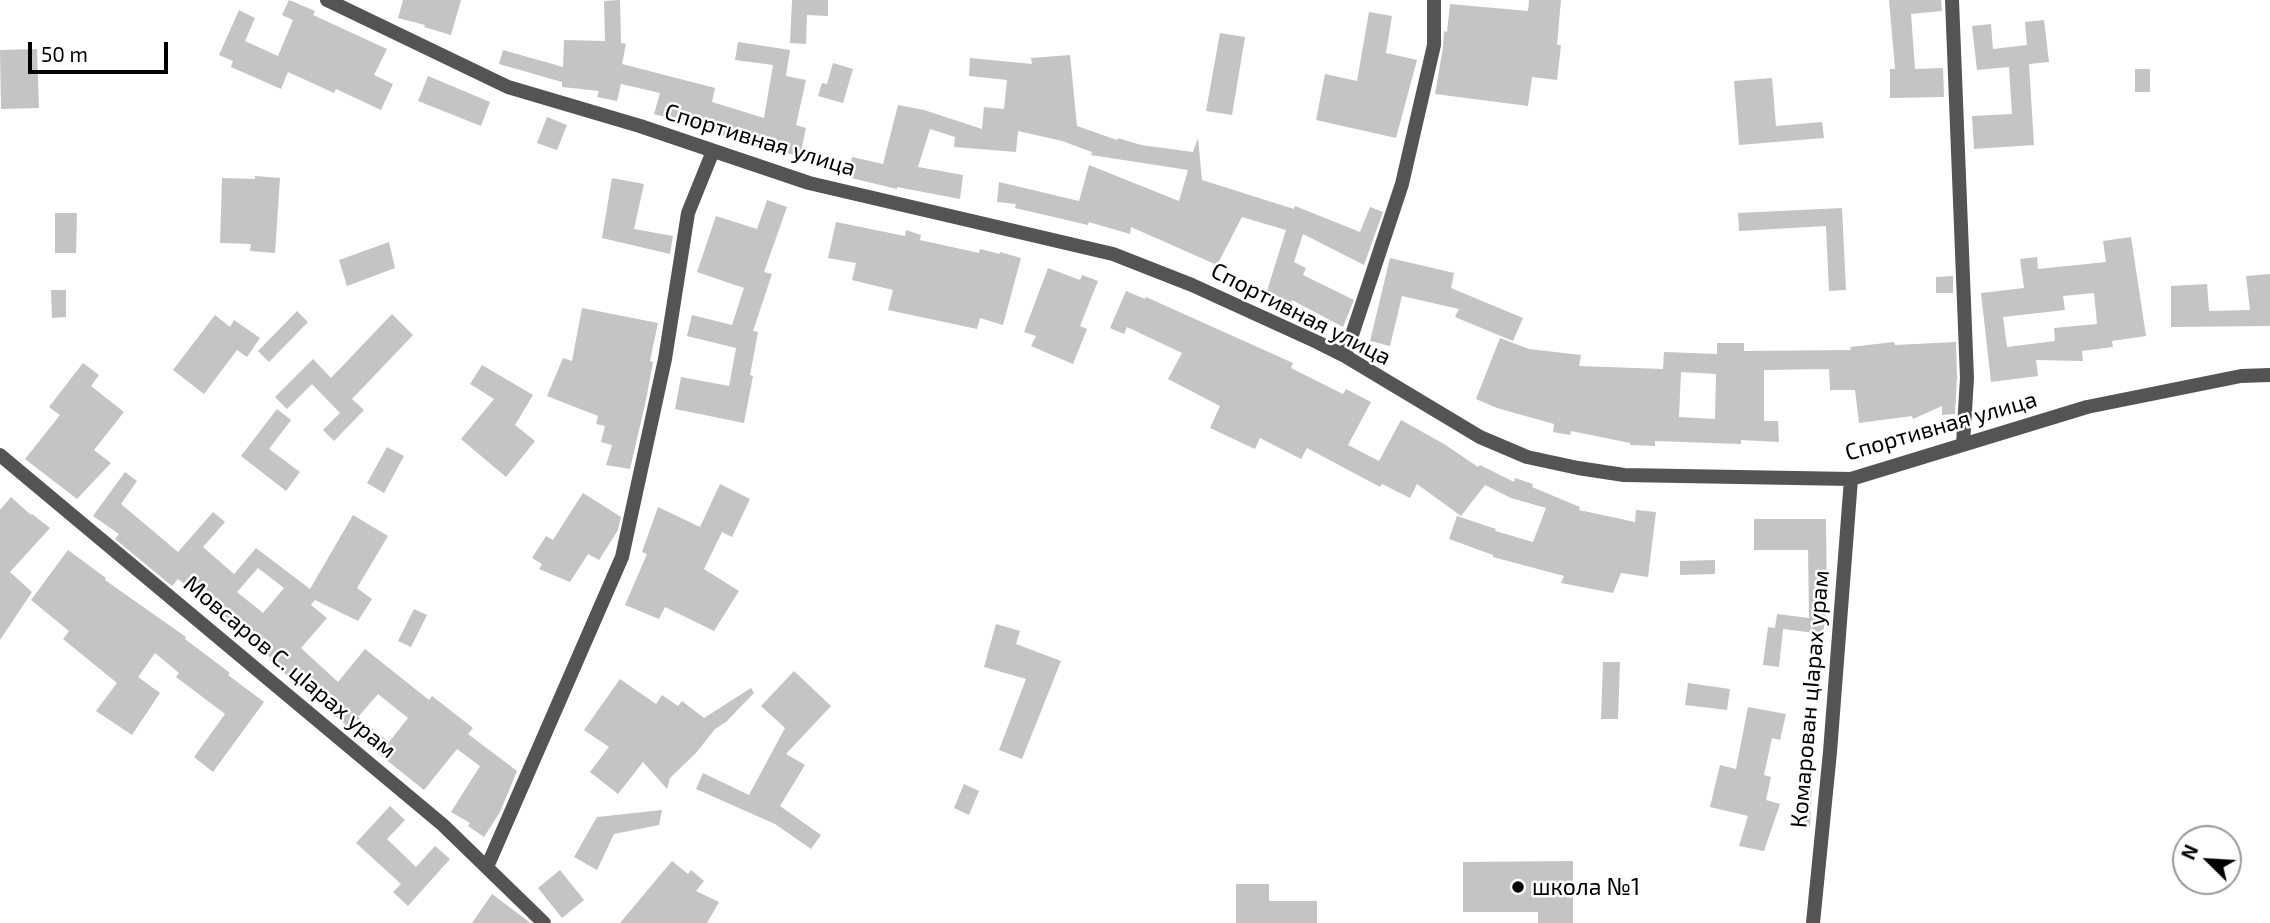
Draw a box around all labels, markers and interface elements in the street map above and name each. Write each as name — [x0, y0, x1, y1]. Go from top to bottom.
scale bar — [32, 28, 172, 72]
text: 50 m — [41, 41, 88, 66]
street label: Спортивная улица — [661, 98, 859, 182]
street label: Спортивная улица — [1206, 257, 1396, 371]
street label: Спортивная улица — [1842, 385, 2040, 467]
street label: Комарован цIарах урам — [1785, 569, 1835, 829]
street label: Мовсаров С. цIарах урам — [178, 570, 402, 764]
north arrow — [2172, 825, 2242, 895]
text: N — [2176, 841, 2202, 863]
place label: школа №1 — [1532, 873, 1640, 901]
marker: школа №1 — [1510, 879, 1526, 895]

